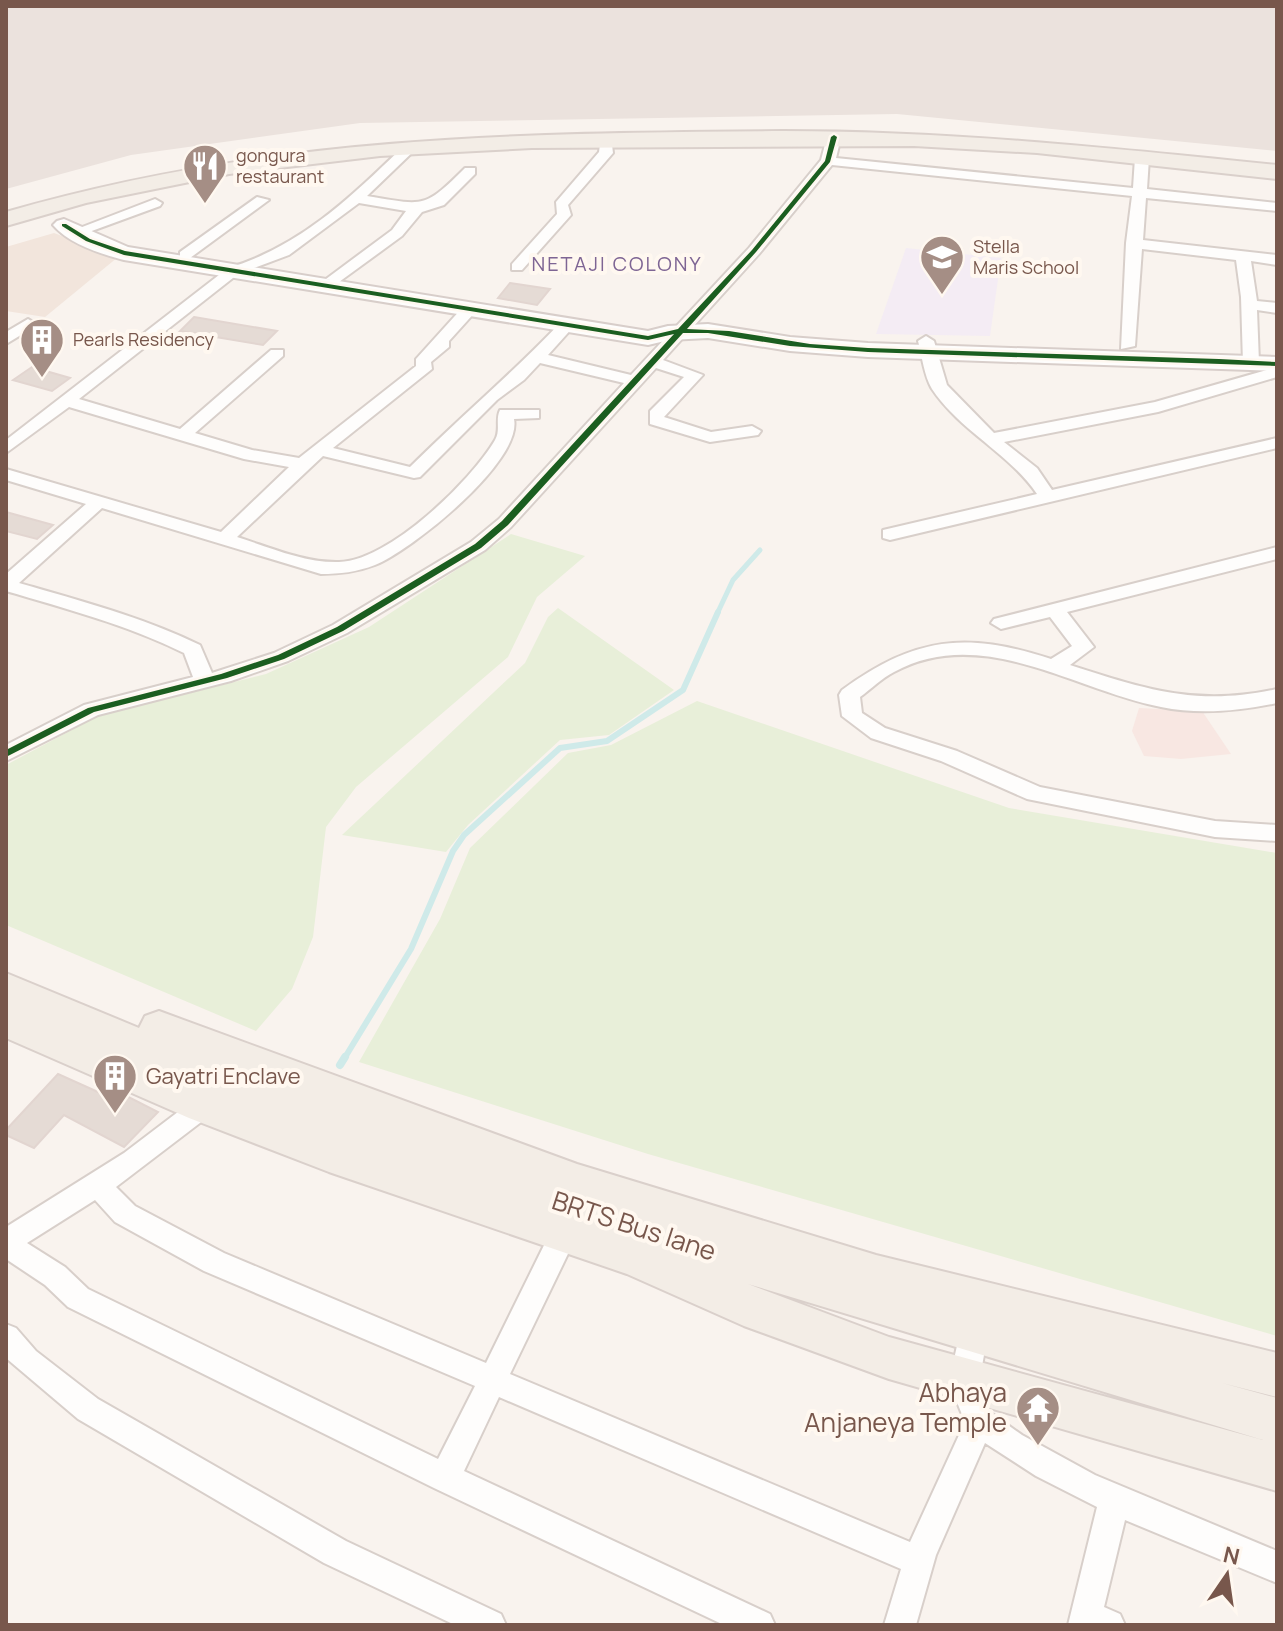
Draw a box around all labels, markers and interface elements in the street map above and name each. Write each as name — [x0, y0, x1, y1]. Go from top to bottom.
restaurant icon: gongura restaurant — [181, 142, 229, 205]
place label: gongura restaurant — [236, 143, 324, 188]
school or university icon: Stella Maris School — [918, 233, 966, 296]
place label: Stella Maris School — [973, 234, 1079, 279]
district label: NETAJI COLONY — [531, 250, 703, 277]
building icon: Pearls Residency — [18, 316, 66, 379]
place label: Pearls Residency — [73, 327, 215, 351]
building icon: Gayatri Enclave — [91, 1052, 139, 1115]
place label: Gayatri Enclave — [146, 1061, 301, 1091]
street label: BRTS Bus lane — [548, 1182, 721, 1268]
place label: Abhaya Anjaneya Temple — [804, 1374, 1007, 1440]
temple icon: Abhaya Anjaneya Temple — [1014, 1384, 1062, 1447]
north arrow — [1187, 1535, 1267, 1615]
text: N — [1220, 1539, 1243, 1572]

